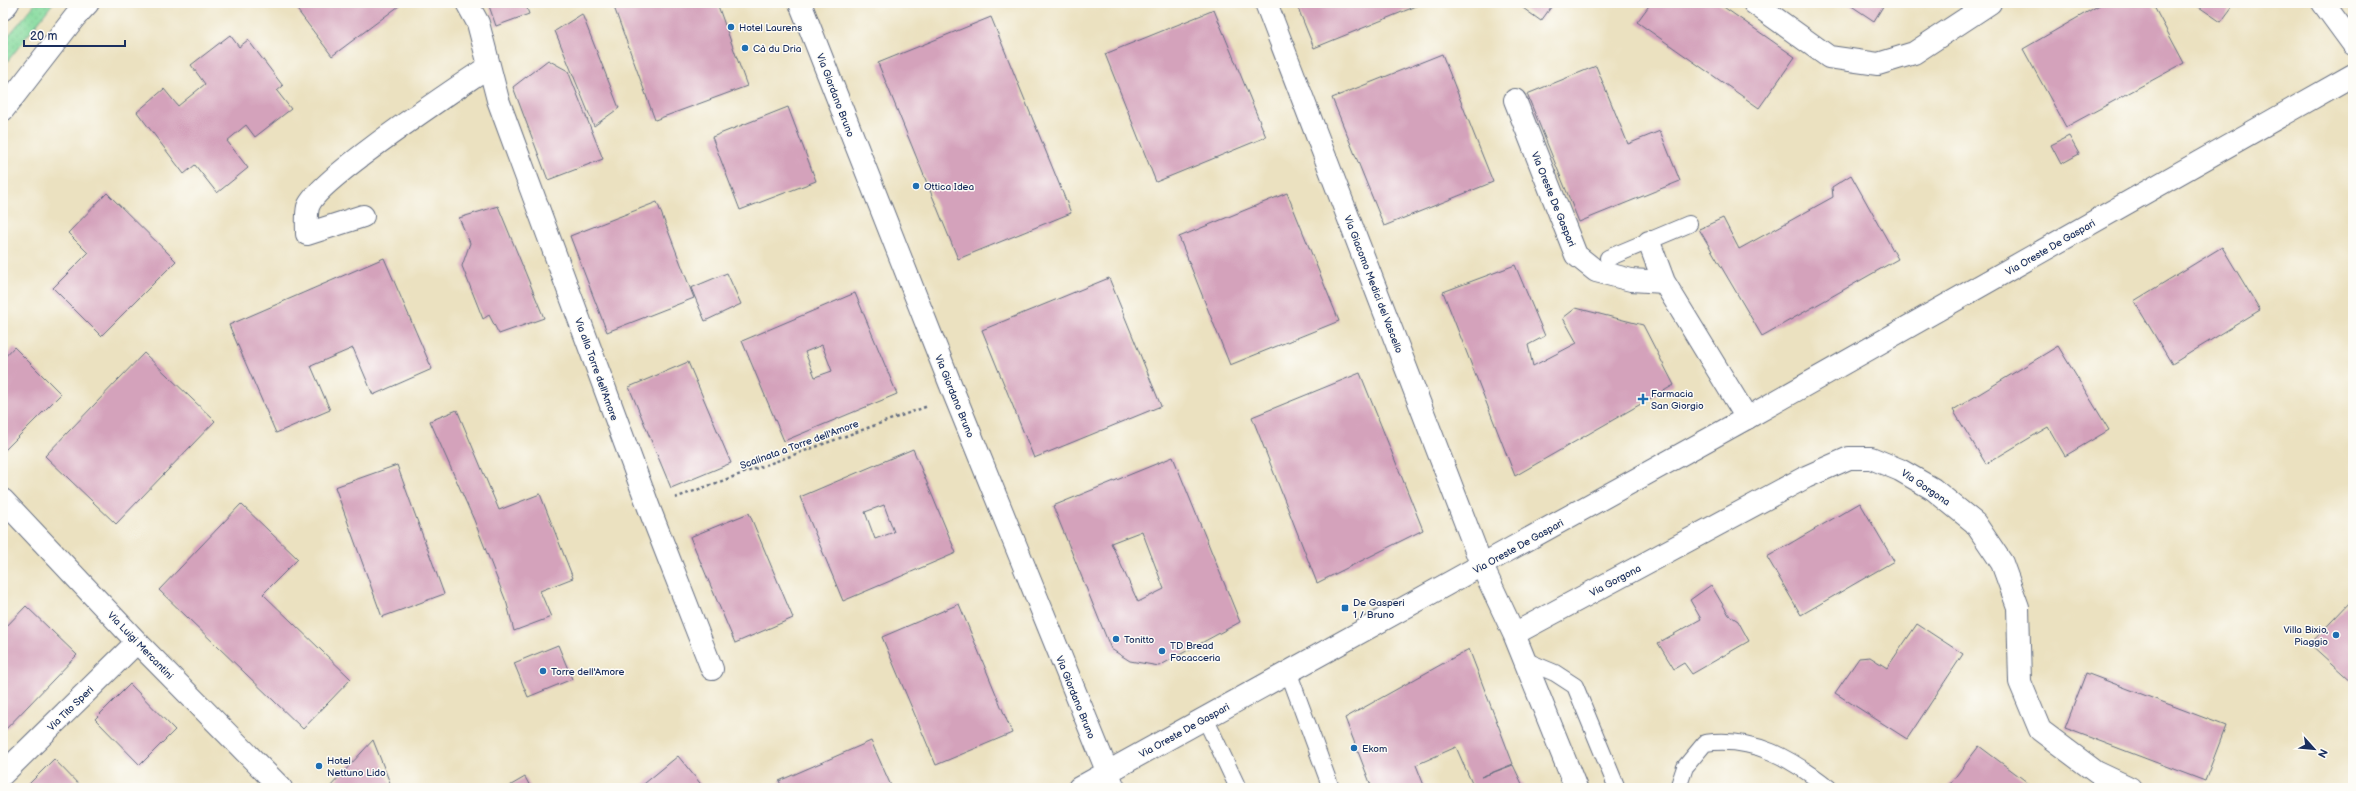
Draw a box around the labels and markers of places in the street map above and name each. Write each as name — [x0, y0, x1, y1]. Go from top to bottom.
marker: Hotel Laurens — [726, 22, 736, 32]
place label: Hotel Laurens — [739, 22, 802, 34]
marker: Cà du Dria — [740, 43, 750, 53]
place label: Cà du Dria — [753, 43, 802, 55]
marker: Ottica Idea — [911, 181, 921, 191]
place label: Ottica Idea — [924, 181, 975, 193]
place label: Farmacia San Giorgio — [1651, 388, 1704, 412]
marker: Farmacia San Giorgio — [1638, 394, 1648, 404]
place label: De Gasperi 1 / Bruno — [1353, 597, 1405, 621]
marker: De Gasperi 1 / Bruno — [1340, 603, 1350, 613]
place label: Villa Bixio, Piaggio — [2283, 624, 2328, 648]
marker: Villa Bixio, Piaggio — [2331, 630, 2341, 640]
marker: Tonitto — [1111, 634, 1121, 644]
place label: Tonitto — [1124, 634, 1154, 646]
place label: TD Bread Focacceria — [1170, 640, 1221, 664]
marker: TD Bread Focacceria — [1157, 646, 1167, 656]
marker: Torre dell'Amore — [538, 666, 548, 676]
place label: Torre dell'Amore — [551, 666, 625, 678]
marker: Ekom — [1349, 743, 1359, 753]
place label: Ekom — [1362, 743, 1387, 755]
place label: Hotel Nettuno Lido — [327, 755, 386, 779]
marker: Hotel Nettuno Lido — [314, 761, 324, 771]

